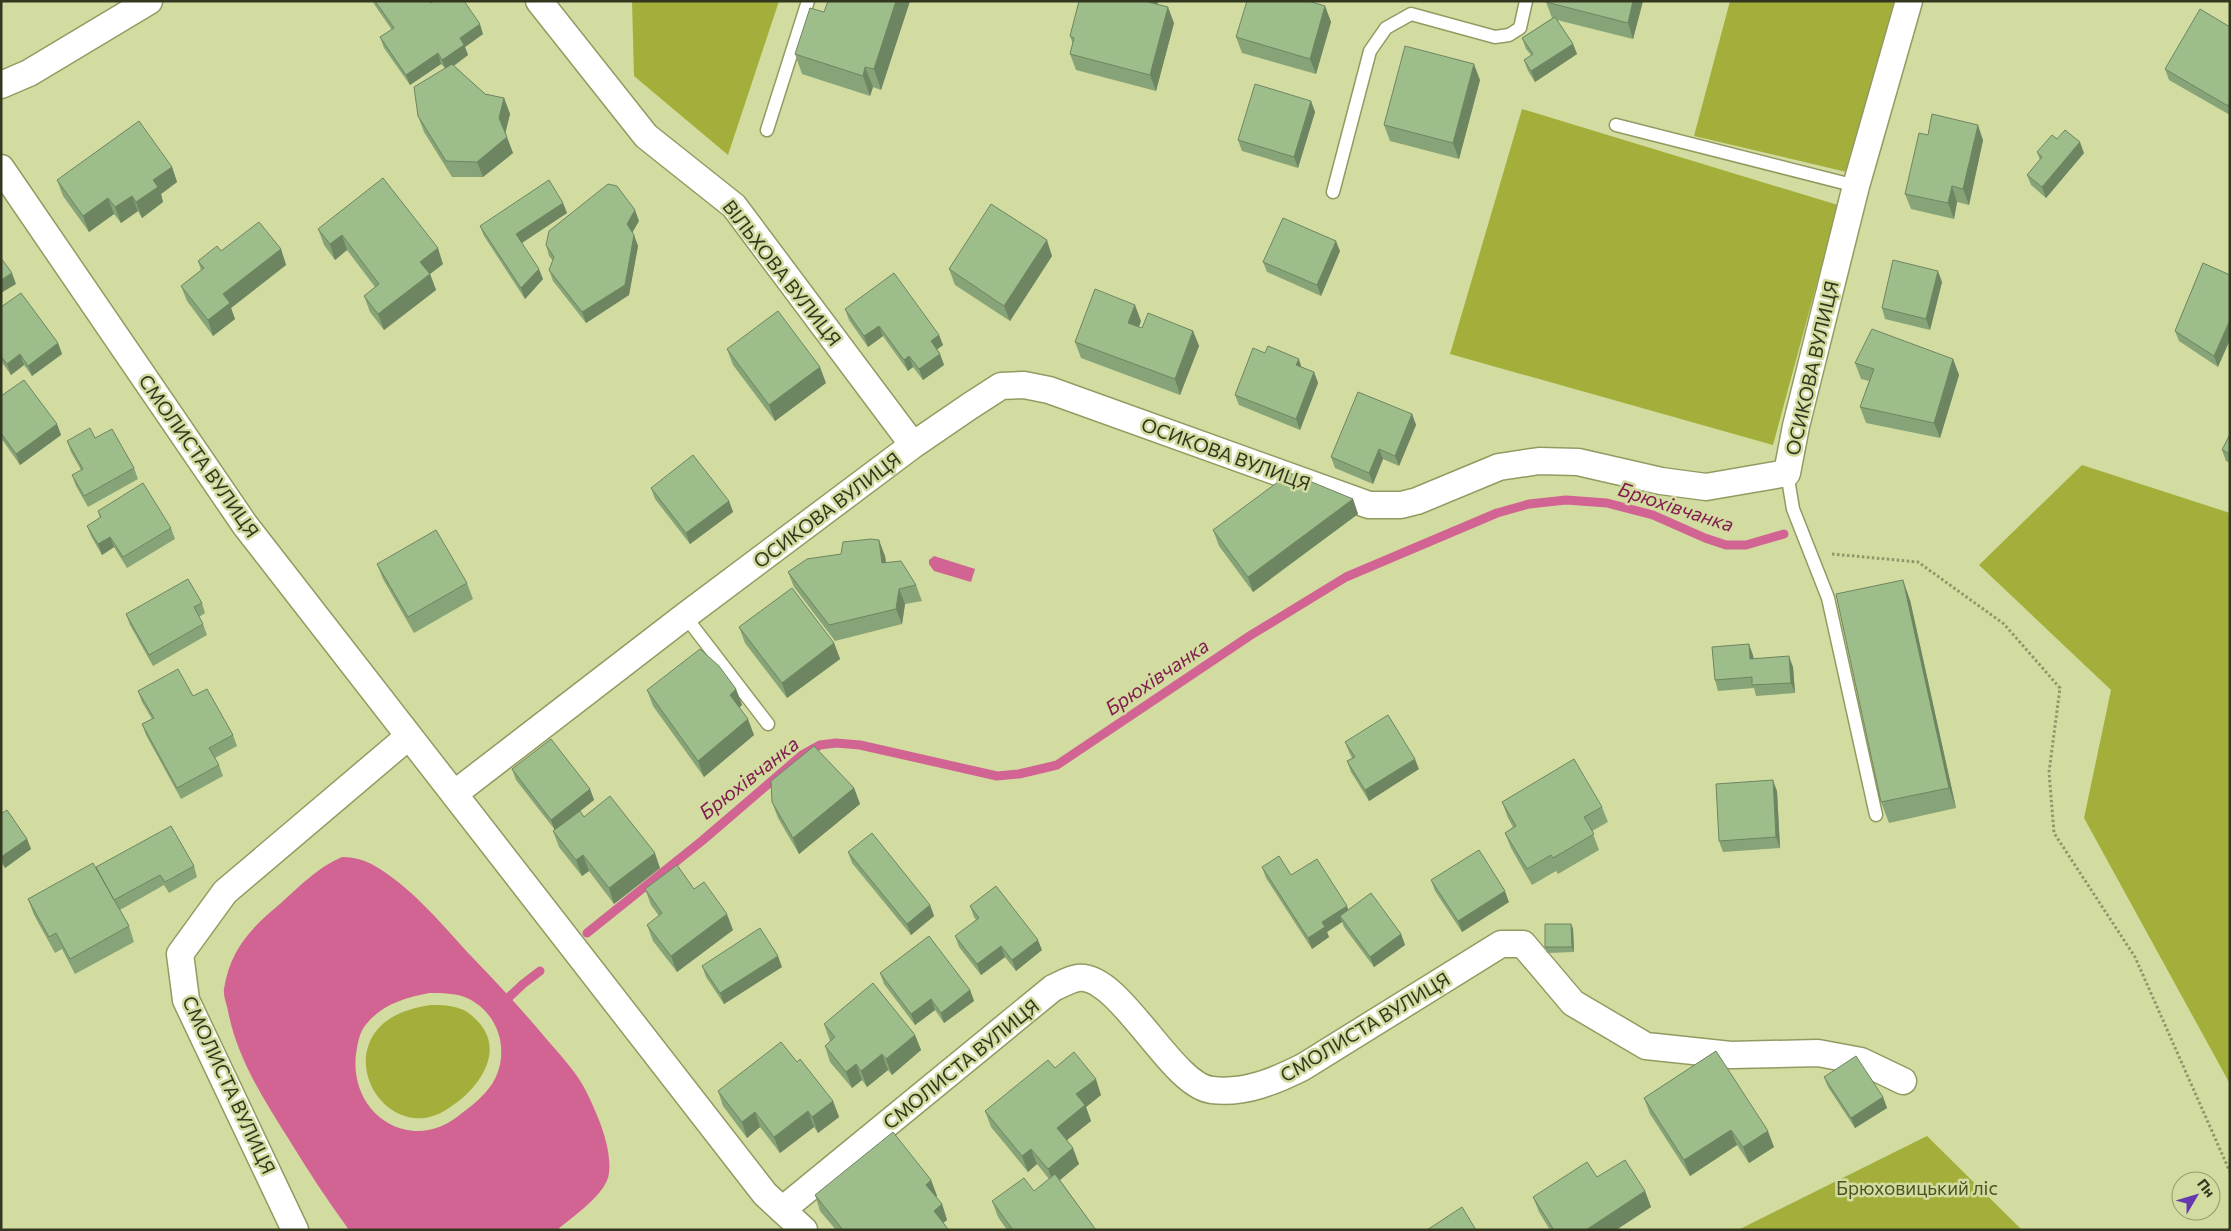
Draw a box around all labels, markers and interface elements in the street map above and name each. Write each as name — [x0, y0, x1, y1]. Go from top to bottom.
street label: ВІЛЬХОВА ВУЛИЦЯ — [718, 195, 847, 350]
street label: ОСИКОВА ВУЛИЦЯ — [1780, 278, 1843, 457]
street label: СМОЛИСТА ВУЛИЦЯ — [134, 370, 264, 542]
street label: ОСИКОВА ВУЛИЦЯ — [1138, 412, 1314, 495]
street label: ОСИКОВА ВУЛИЦЯ — [749, 447, 905, 572]
water label: Брюхівчанка — [1616, 476, 1737, 536]
water label: Брюхівчанка — [1100, 633, 1213, 720]
water label: Брюхівчанка — [694, 731, 803, 824]
street label: СМОЛИСТА ВУЛИЦЯ — [1276, 967, 1454, 1086]
street label: СМОЛИСТА ВУЛИЦЯ — [178, 992, 281, 1178]
street label: СМОЛИСТА ВУЛИЦЯ — [878, 994, 1043, 1134]
north arrow — [2171, 1171, 2221, 1221]
text: Пн — [2194, 1175, 2219, 1200]
park label: Брюховицький ліс — [1836, 1176, 1998, 1199]

